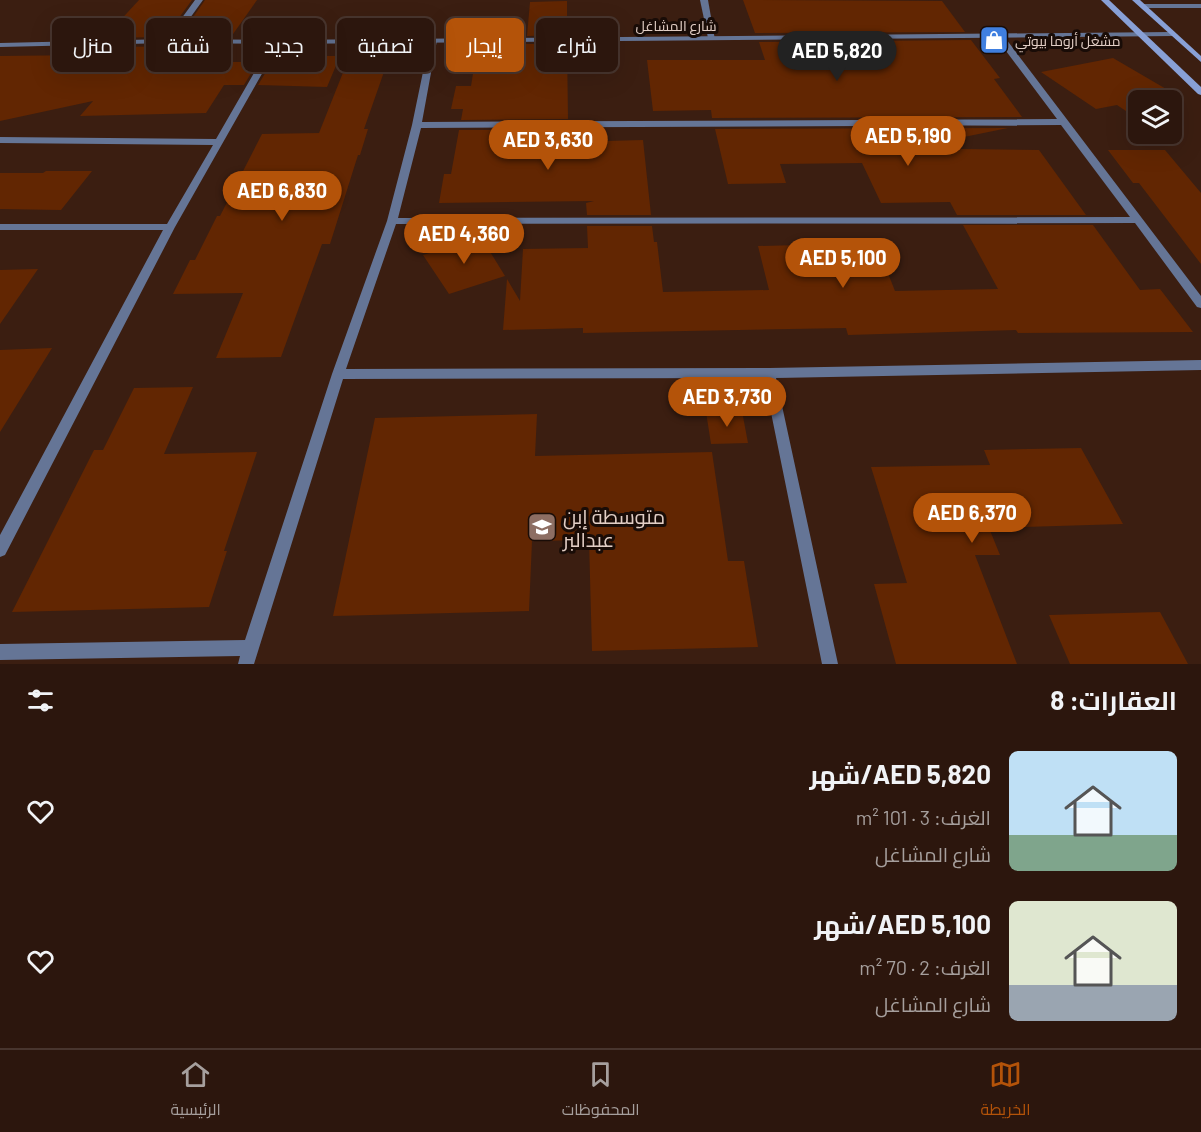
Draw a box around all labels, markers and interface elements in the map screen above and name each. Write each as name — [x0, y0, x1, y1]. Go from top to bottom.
street label: شارع المشاغل — [635, 17, 717, 35]
chip: منزل — [52, 18, 134, 72]
chip: شقة — [146, 18, 231, 72]
chip: جديد — [243, 18, 325, 72]
chip: تصفية — [337, 18, 434, 72]
chip: إيجار — [446, 18, 524, 72]
chip: شراء — [536, 18, 618, 72]
shop icon: مشغل أروما بيوتي — [978, 24, 1010, 56]
pin: AED 5,820 — [768, 31, 906, 82]
place label: مشغل أروما بيوتي — [1015, 32, 1121, 53]
text: AED 5,820 — [792, 38, 882, 62]
map controls — [1128, 90, 1182, 144]
button: layers — [1128, 90, 1182, 144]
pin: AED 5,190 — [839, 116, 977, 167]
pin: AED 3,630 — [479, 120, 617, 171]
text: AED 5,190 — [865, 123, 951, 147]
text: AED 3,630 — [503, 127, 593, 151]
pin: AED 6,830 — [213, 171, 351, 222]
text: AED 6,830 — [237, 178, 327, 202]
pin: AED 4,360 — [395, 214, 533, 265]
text: AED 4,360 — [418, 221, 510, 245]
pin: AED 5,100 — [774, 238, 912, 289]
text: AED 5,100 — [799, 245, 887, 269]
pin: AED 3,730 — [658, 377, 796, 428]
text: AED 3,730 — [682, 384, 772, 408]
pin: AED 6,370 — [903, 493, 1041, 544]
text: AED 6,370 — [927, 500, 1017, 524]
place label: متوسطة إبن عبدالبر — [562, 504, 665, 552]
school or university icon: متوسطة إبن عبدالبر — [526, 511, 558, 543]
icon: filters — [24, 684, 57, 717]
text: العقارات: 8 — [1050, 684, 1177, 715]
text: AED 5,820/شهر — [810, 758, 991, 789]
icon: home — [1057, 775, 1129, 847]
icon: heart — [24, 795, 57, 828]
text: الغرف: 3 · 101 m² — [856, 805, 991, 829]
text: شارع المشاغل — [875, 842, 991, 866]
text: AED 5,100/شهر — [814, 908, 991, 939]
icon: home — [1057, 925, 1129, 997]
icon: heart — [24, 945, 57, 978]
text: الغرف: 2 · 70 m² — [859, 955, 991, 979]
text: شارع المشاغل — [875, 992, 991, 1016]
tab: الرئيسية — [171, 1058, 221, 1124]
tab: المحفوظات — [562, 1058, 640, 1124]
tab: الخريطة — [981, 1058, 1031, 1124]

